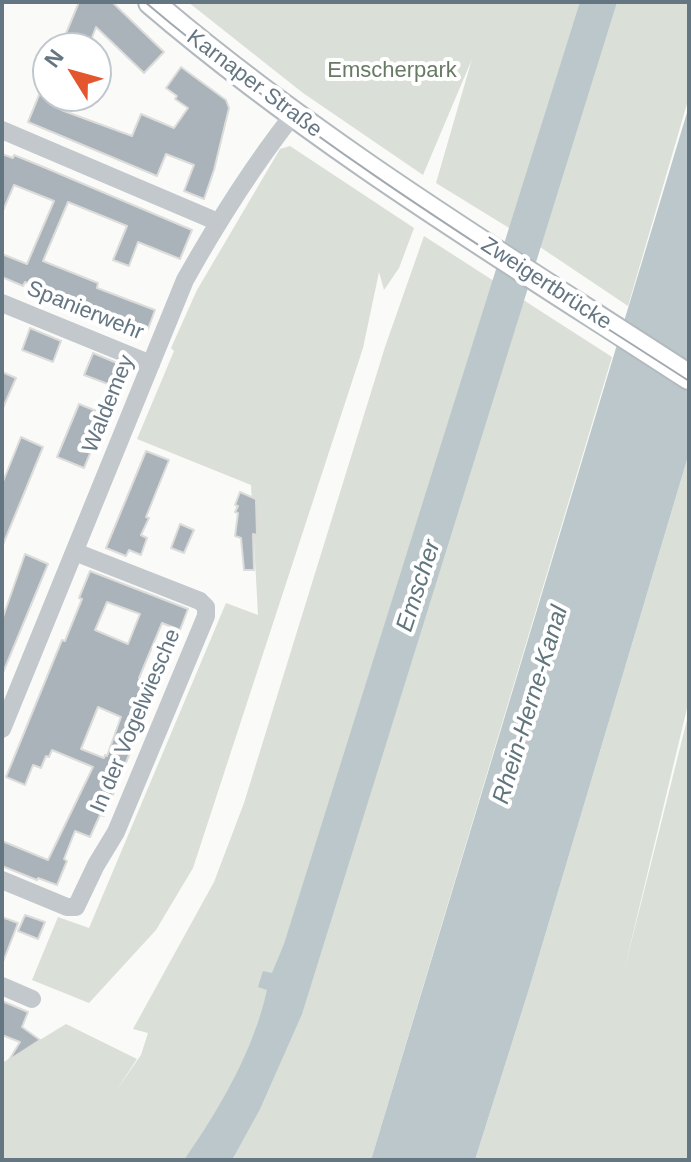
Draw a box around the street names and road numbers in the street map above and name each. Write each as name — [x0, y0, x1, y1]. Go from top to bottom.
street label: Karnaper Straße — [181, 25, 327, 143]
street label: Zweigertbrücke — [476, 232, 616, 336]
street label: Spanierwehr — [23, 276, 147, 346]
street label: Waldemey — [77, 351, 141, 457]
street label: In der Vogelwiesche — [85, 625, 187, 817]

